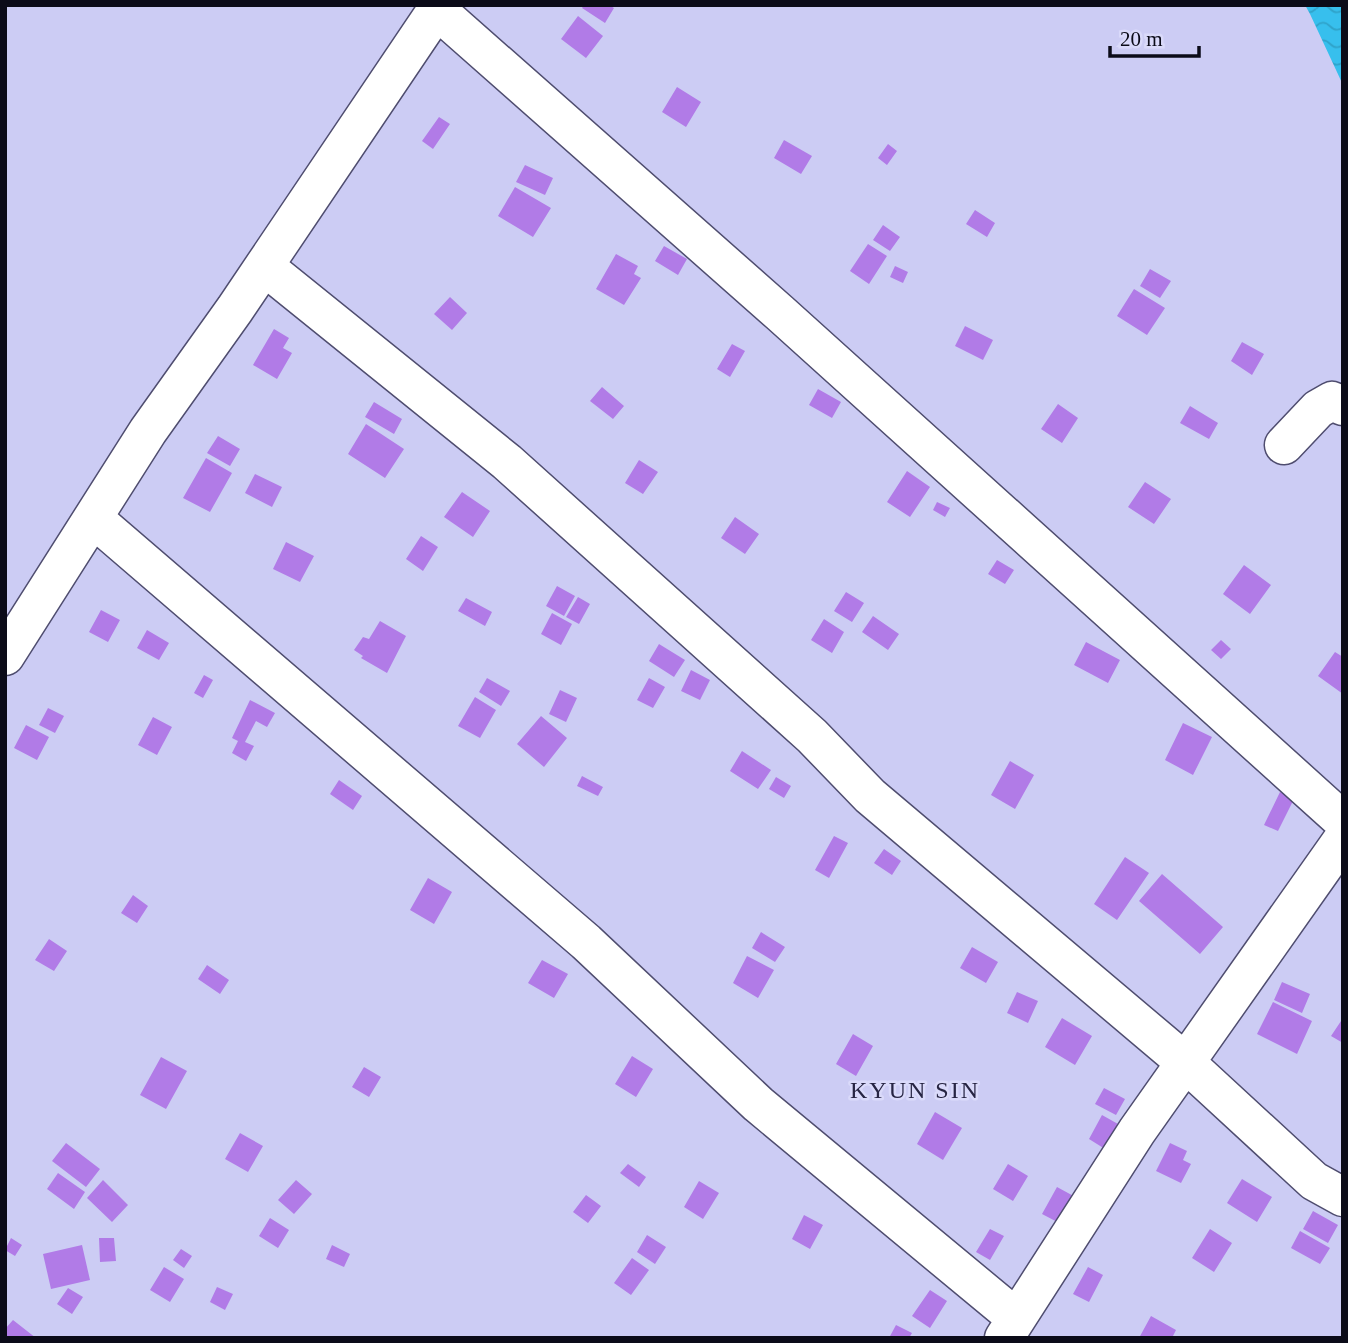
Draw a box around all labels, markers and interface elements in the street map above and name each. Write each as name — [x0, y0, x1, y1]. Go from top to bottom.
scale bar — [1110, 14, 1199, 58]
text: 20 m — [1120, 27, 1163, 51]
district label: KYUN SIN — [850, 1077, 980, 1103]

